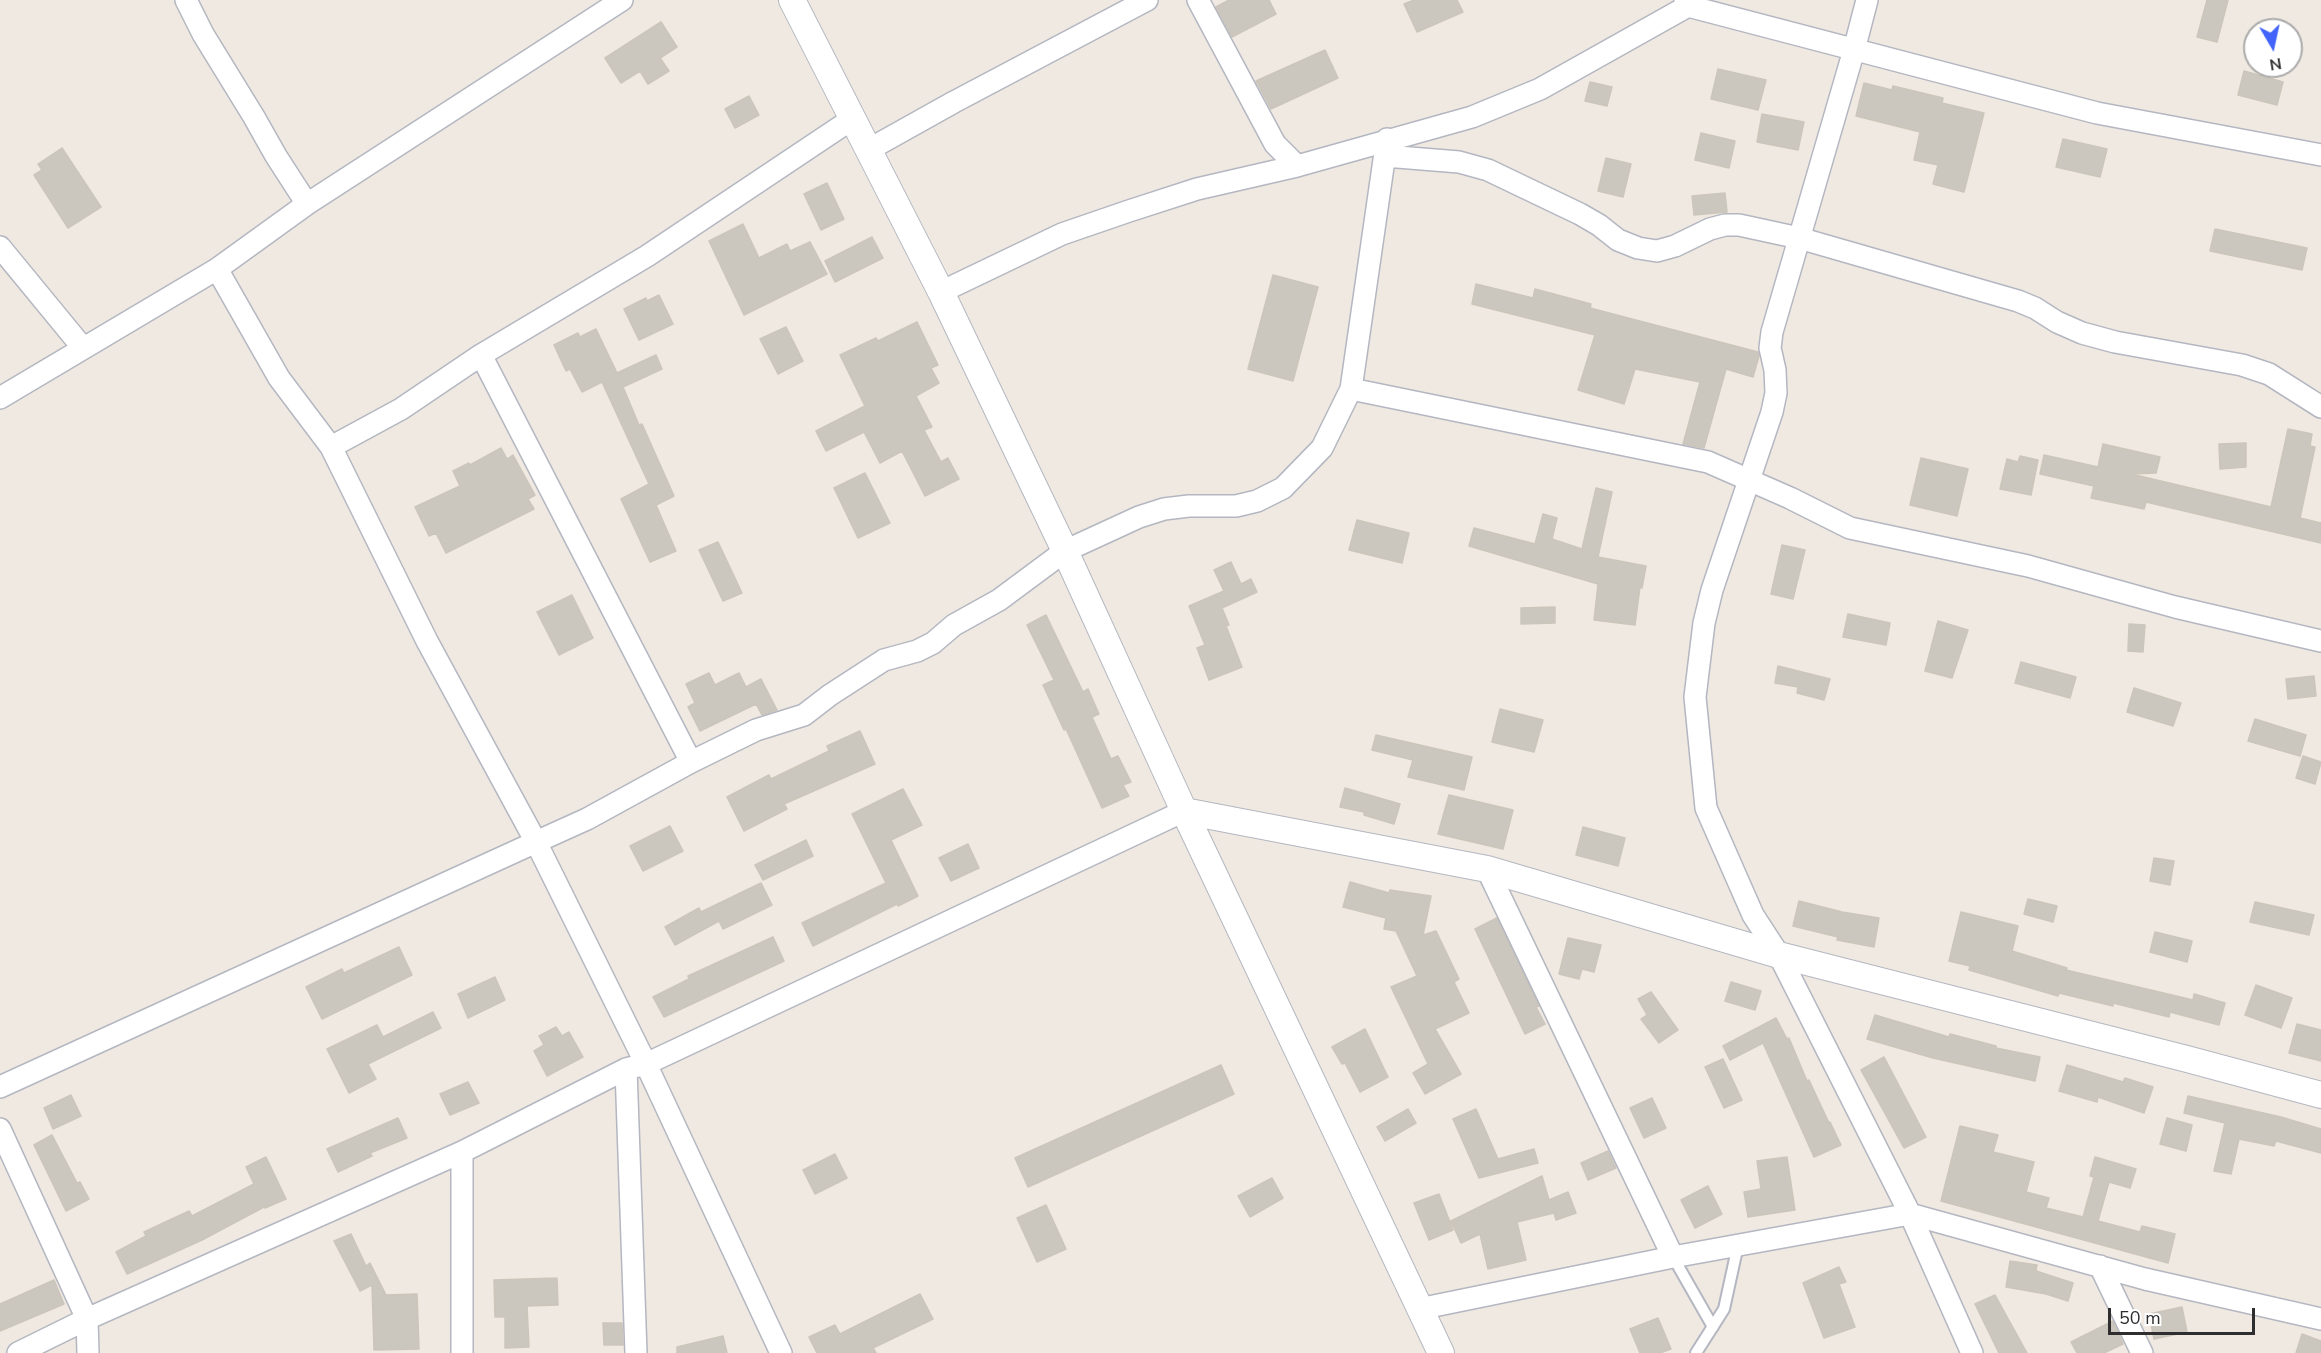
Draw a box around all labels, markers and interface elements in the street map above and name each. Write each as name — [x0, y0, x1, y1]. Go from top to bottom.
north arrow — [2243, 18, 2303, 78]
text: N — [2268, 52, 2283, 76]
scale bar — [2111, 1296, 2258, 1334]
text: 50 m — [2119, 1306, 2161, 1330]

